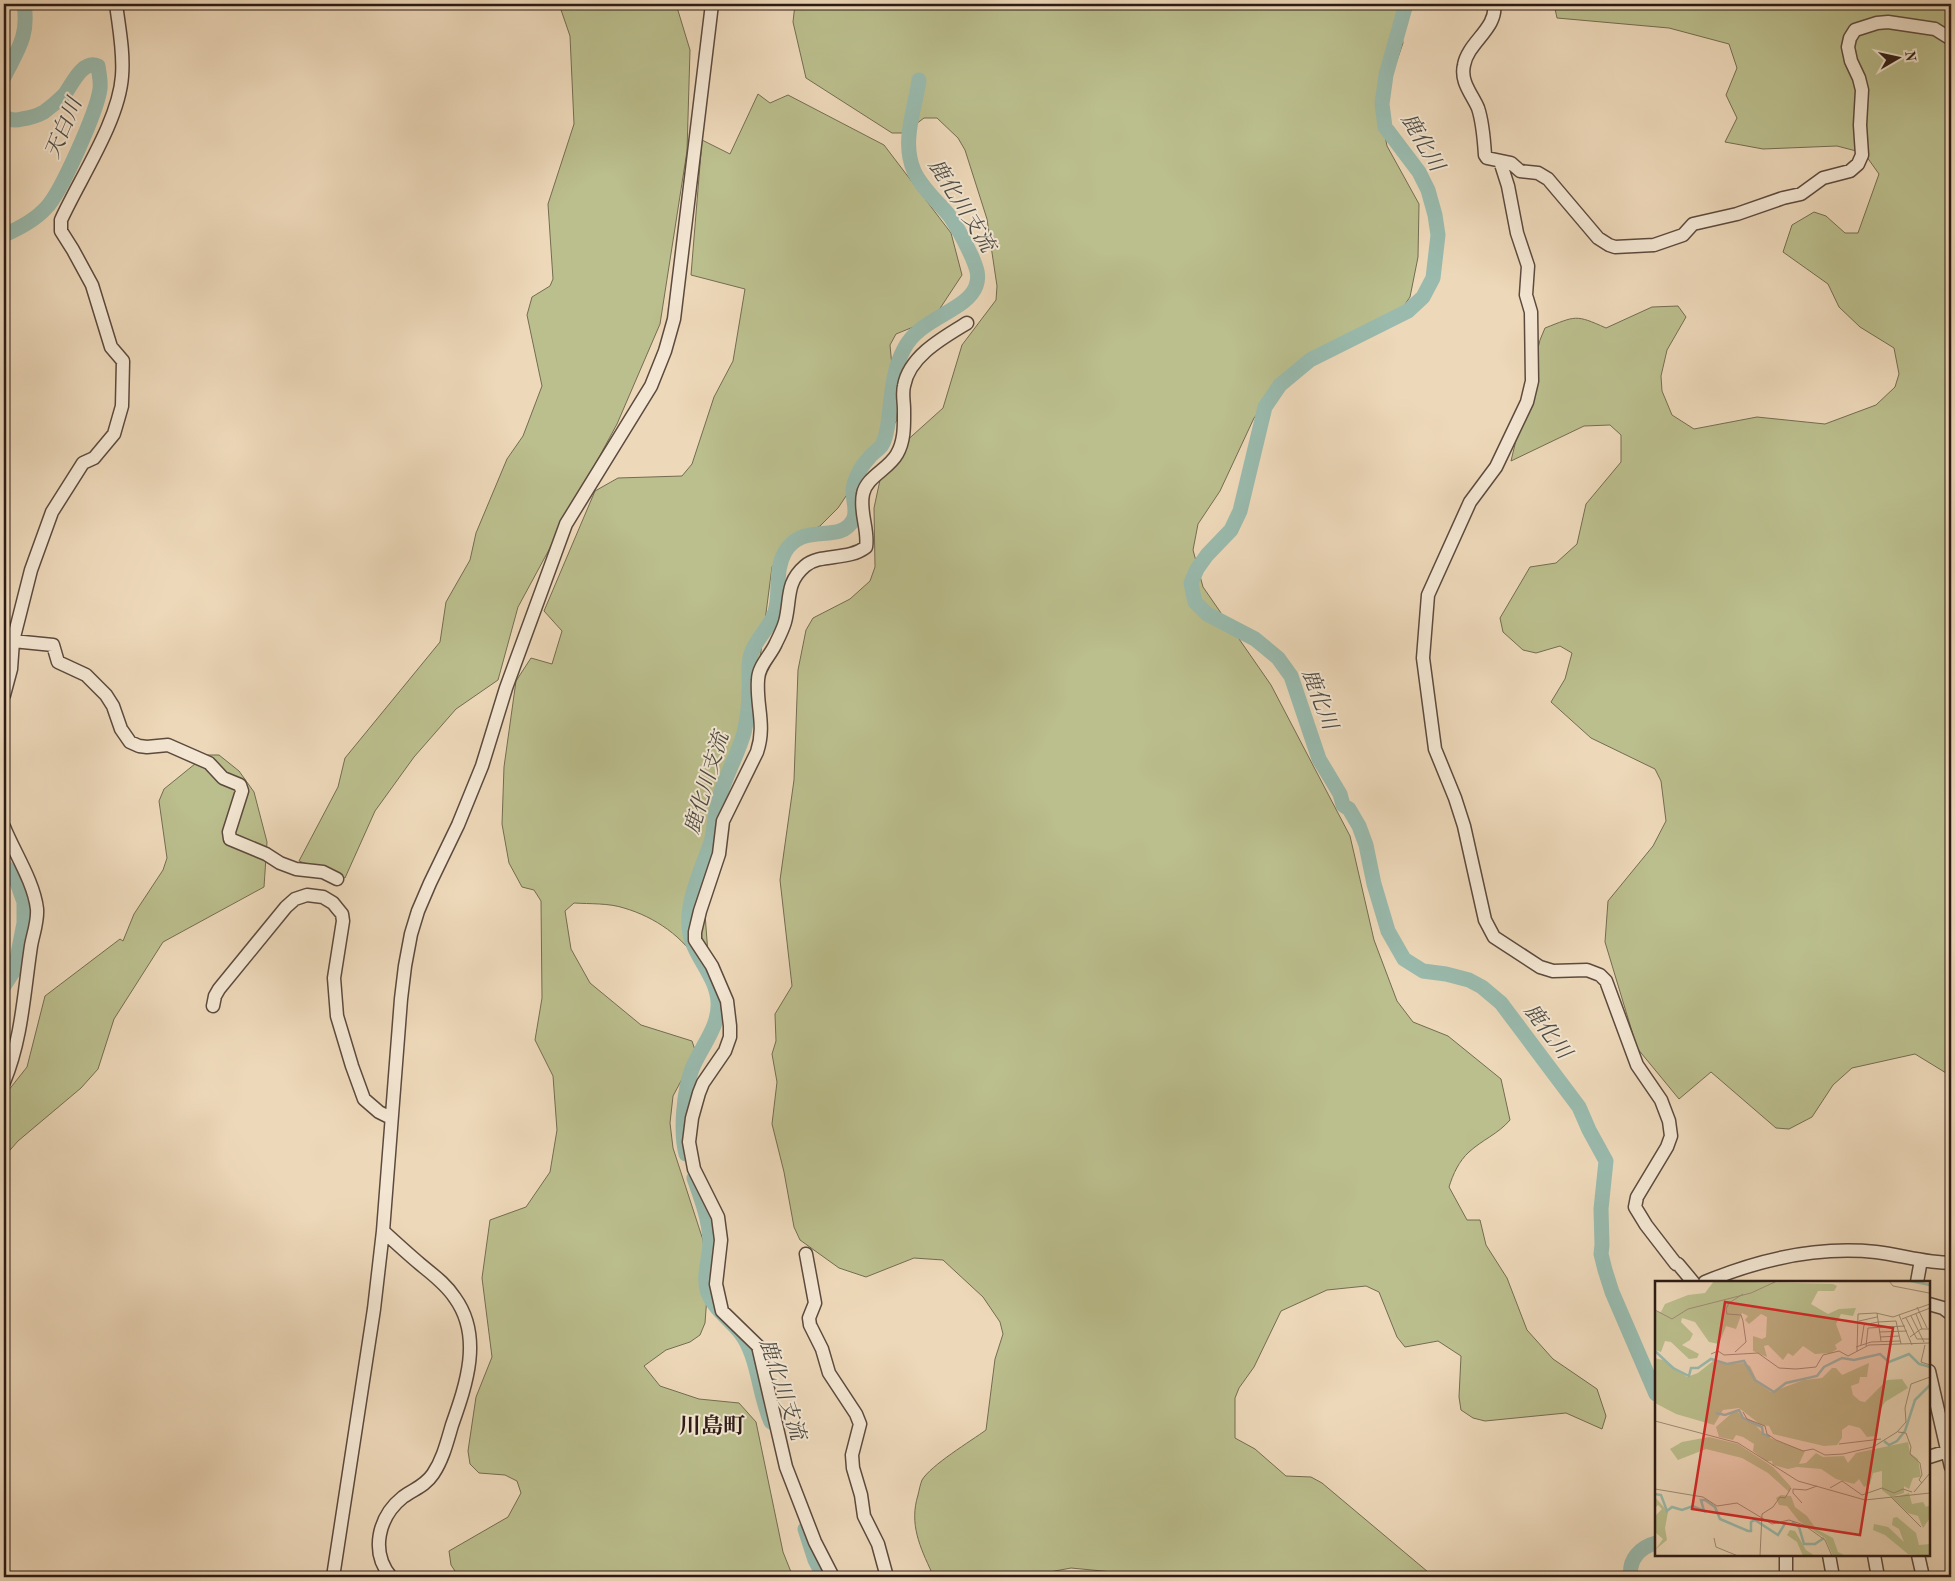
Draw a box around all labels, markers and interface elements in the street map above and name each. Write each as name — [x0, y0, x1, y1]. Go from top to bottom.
north arrow — [1872, 32, 1922, 82]
text: N — [1902, 50, 1918, 63]
water label: 天白川 — [41, 93, 87, 162]
water label: 鹿化川 — [1397, 109, 1449, 177]
water label: 鹿化川支流 — [924, 155, 1001, 258]
water label: 鹿化川 — [1298, 666, 1342, 735]
water label: 鹿化川支流 — [680, 727, 734, 837]
water label: 鹿化川 — [1519, 999, 1577, 1065]
inset map — [1655, 1281, 1930, 1556]
water label: 鹿化川支流 — [755, 1336, 811, 1445]
district label: 川島町 — [679, 1414, 745, 1438]

